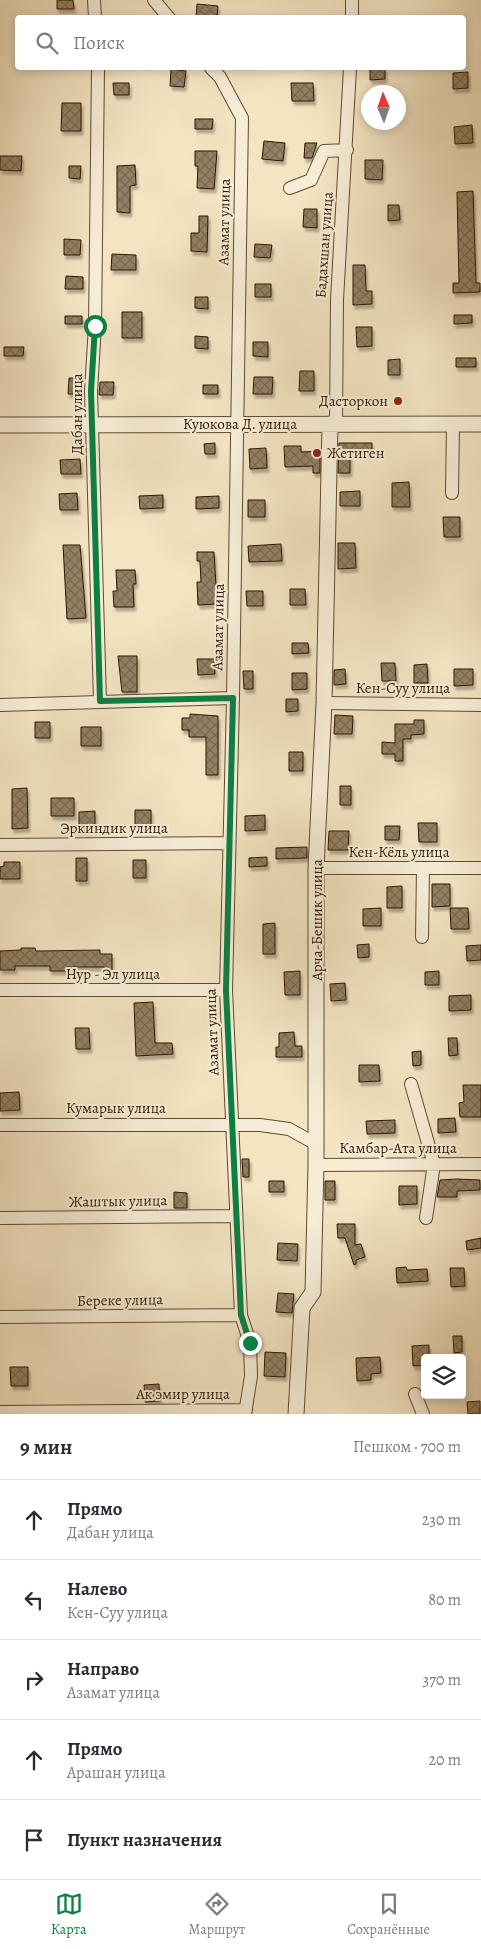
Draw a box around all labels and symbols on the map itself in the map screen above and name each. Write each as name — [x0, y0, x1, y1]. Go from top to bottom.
north arrow — [361, 85, 406, 130]
street label: Азамат улица — [213, 178, 235, 267]
street label: Бадахшан улица — [310, 191, 338, 299]
route start — [84, 315, 107, 338]
street label: Дабан улица — [67, 373, 87, 455]
place label: Дасторкон — [319, 391, 388, 411]
marker: Дасторкон — [392, 395, 404, 407]
street label: Куюкова Д. улица — [183, 414, 297, 434]
place label: Жетиген — [327, 443, 385, 463]
marker: Жетиген — [311, 447, 323, 459]
street label: Азамат улица — [207, 583, 229, 672]
street label: Кен-Суу улица — [356, 678, 450, 698]
street label: Эркиндик улица — [60, 818, 168, 838]
street label: Кен-Кёль улица — [348, 842, 450, 862]
street label: Арча-Бешик улица — [307, 859, 327, 982]
street label: Нур - Эл улица — [66, 964, 160, 984]
street label: Азамат улица — [200, 988, 224, 1077]
street label: Кумарык улица — [66, 1098, 166, 1118]
street label: Камбар-Ата улица — [339, 1138, 457, 1158]
street label: Жаштык улица — [69, 1190, 167, 1212]
street label: Береке улица — [77, 1289, 163, 1311]
route end — [239, 1332, 262, 1355]
street label: Ак эмир улица — [135, 1384, 230, 1404]

